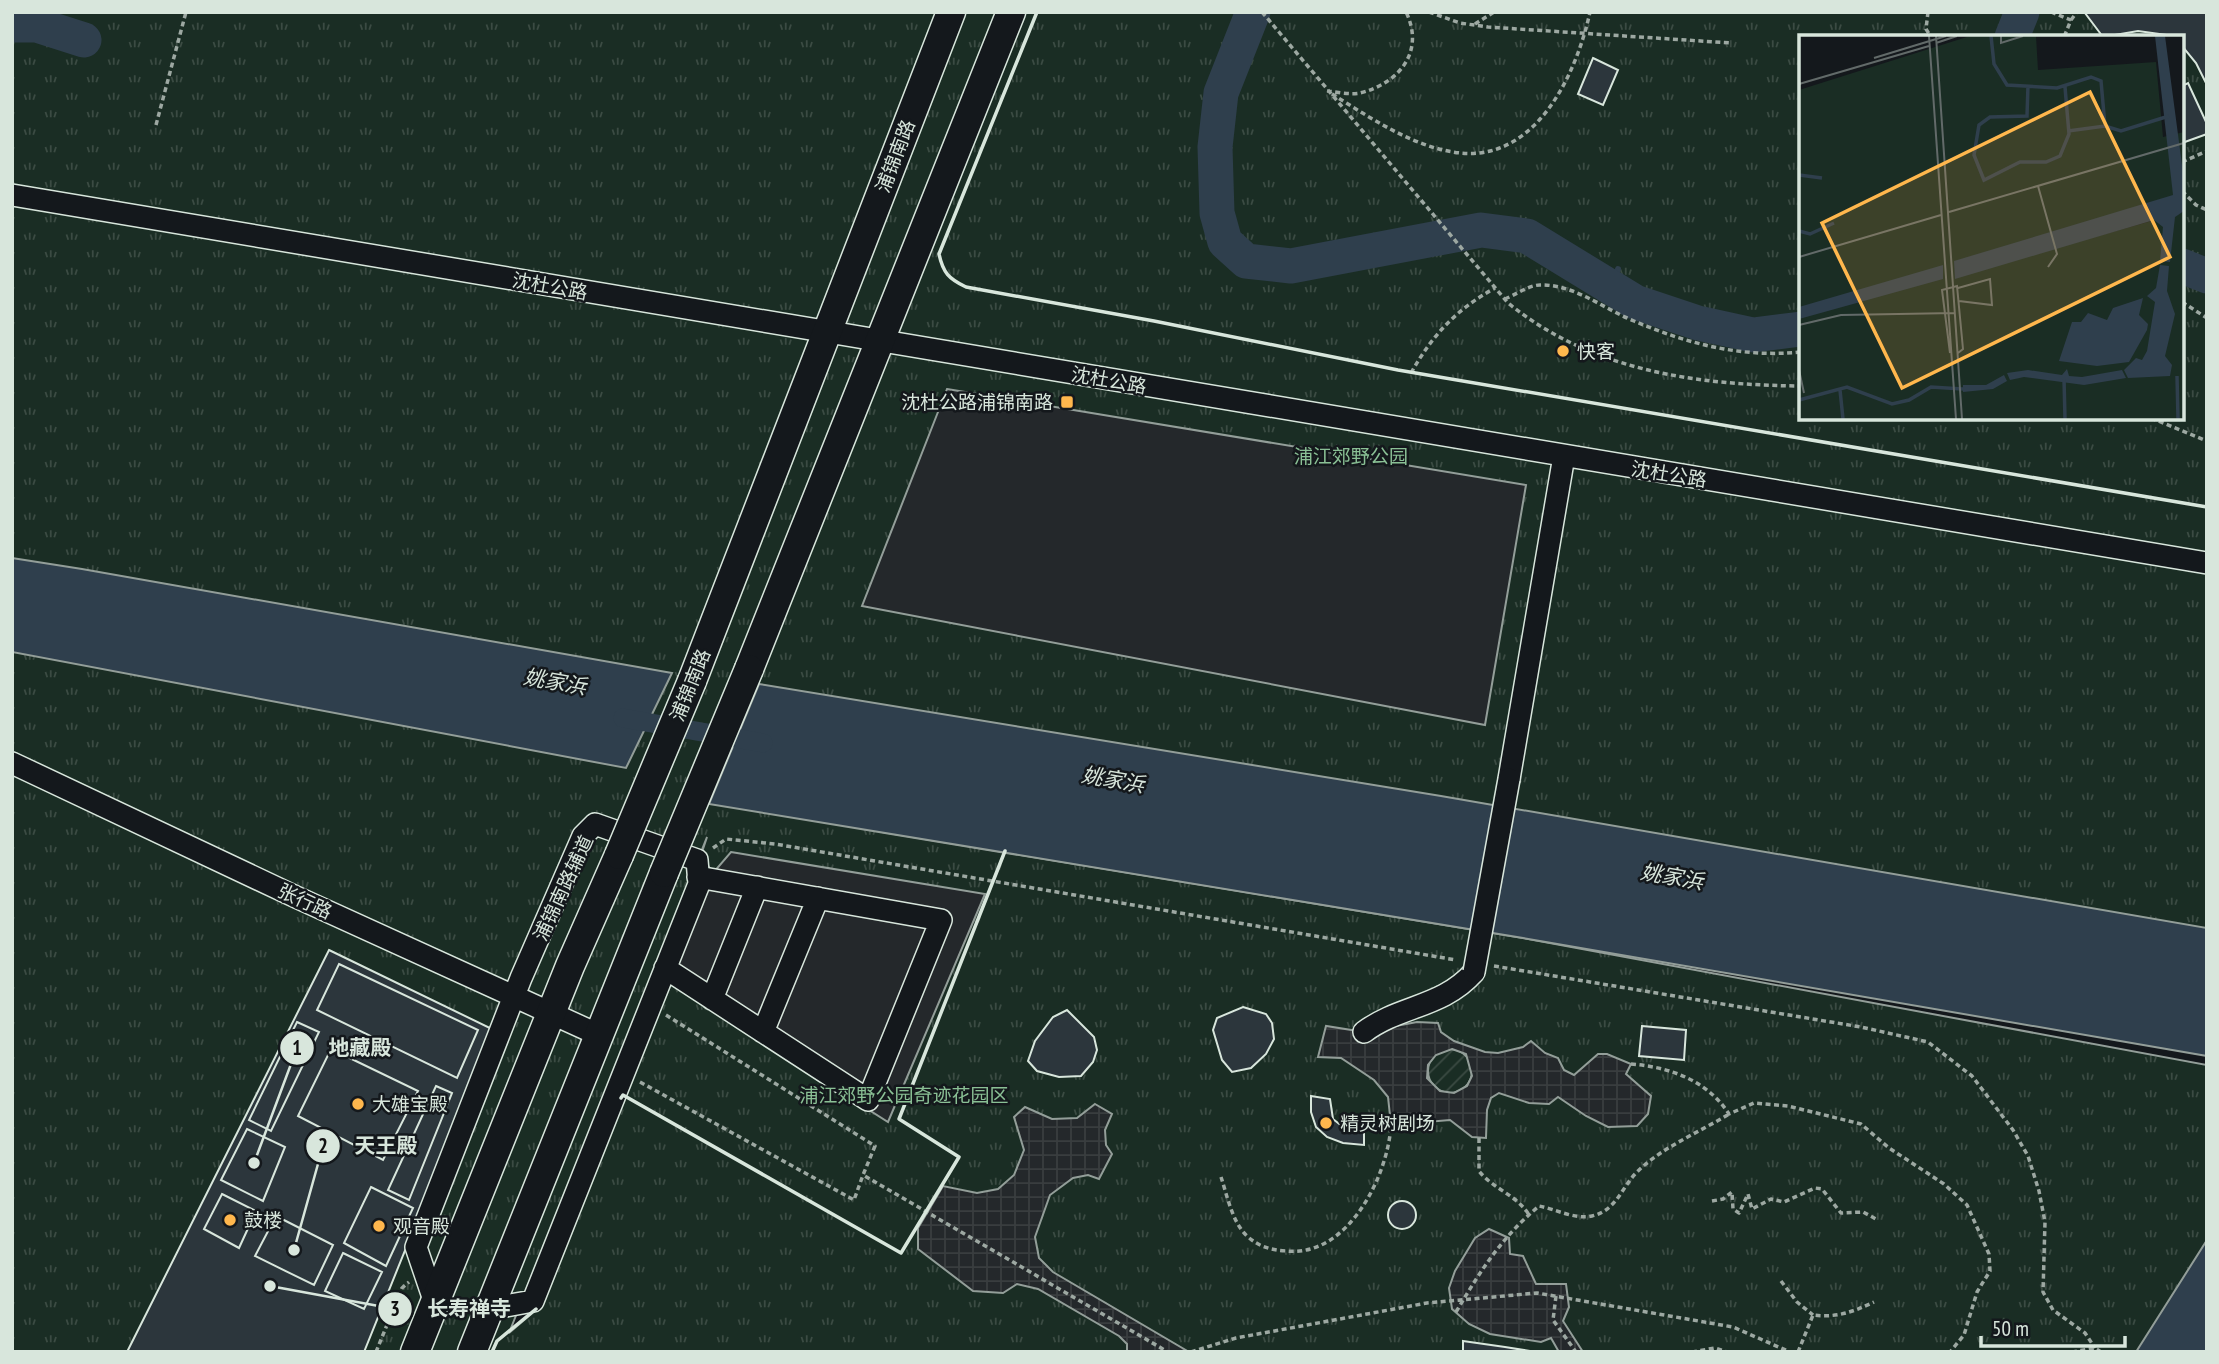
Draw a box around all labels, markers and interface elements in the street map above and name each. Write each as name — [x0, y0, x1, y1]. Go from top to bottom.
inset map — [1799, 35, 2184, 420]
street label: 浦锦南路 — [870, 116, 920, 196]
street label: 沈杜公路 — [510, 268, 590, 304]
place label: 快客 — [1577, 339, 1615, 363]
marker: 快客 — [1555, 343, 1571, 359]
street label: 沈杜公路 — [1069, 362, 1149, 398]
place label: 沈杜公路浦锦南路 — [901, 390, 1053, 414]
marker: 沈杜公路浦锦南路 — [1059, 394, 1075, 410]
park label: 浦江郊野公园 — [1294, 444, 1408, 468]
street label: 沈杜公路 — [1630, 456, 1708, 492]
street label: 浦锦南路 — [665, 645, 715, 725]
water label: 姚家浜 — [522, 663, 590, 701]
water label: 姚家浜 — [1080, 761, 1148, 799]
street label: 浦锦南路辅道 — [528, 831, 598, 945]
water label: 姚家浜 — [1639, 858, 1707, 896]
street label: 张行路 — [274, 878, 336, 924]
callout: 地藏殿 — [279, 1027, 405, 1069]
text: 1 — [292, 1034, 302, 1061]
text: 地藏殿 — [329, 1034, 392, 1061]
park label: 浦江郊野公园奇迹花园区 — [799, 1083, 1009, 1107]
place label: 大雄宝殿 — [372, 1092, 448, 1116]
marker: 大雄宝殿 — [350, 1096, 366, 1112]
place label: 精灵树剧场 — [1340, 1111, 1435, 1135]
marker: 精灵树剧场 — [1318, 1115, 1334, 1131]
callout: 天王殿 — [306, 1125, 432, 1167]
text: 2 — [318, 1132, 328, 1159]
text: 天王殿 — [355, 1132, 418, 1159]
place label: 鼓楼 — [244, 1208, 282, 1232]
marker: 鼓楼 — [222, 1212, 238, 1228]
place label: 观音殿 — [393, 1214, 450, 1238]
marker: 观音殿 — [371, 1218, 387, 1234]
callout: 长寿禅寺 — [378, 1288, 525, 1330]
text: 3 — [390, 1295, 400, 1322]
text: 长寿禅寺 — [427, 1295, 511, 1322]
scale bar — [1981, 1304, 2124, 1348]
text: 50 m — [1992, 1315, 2029, 1342]

